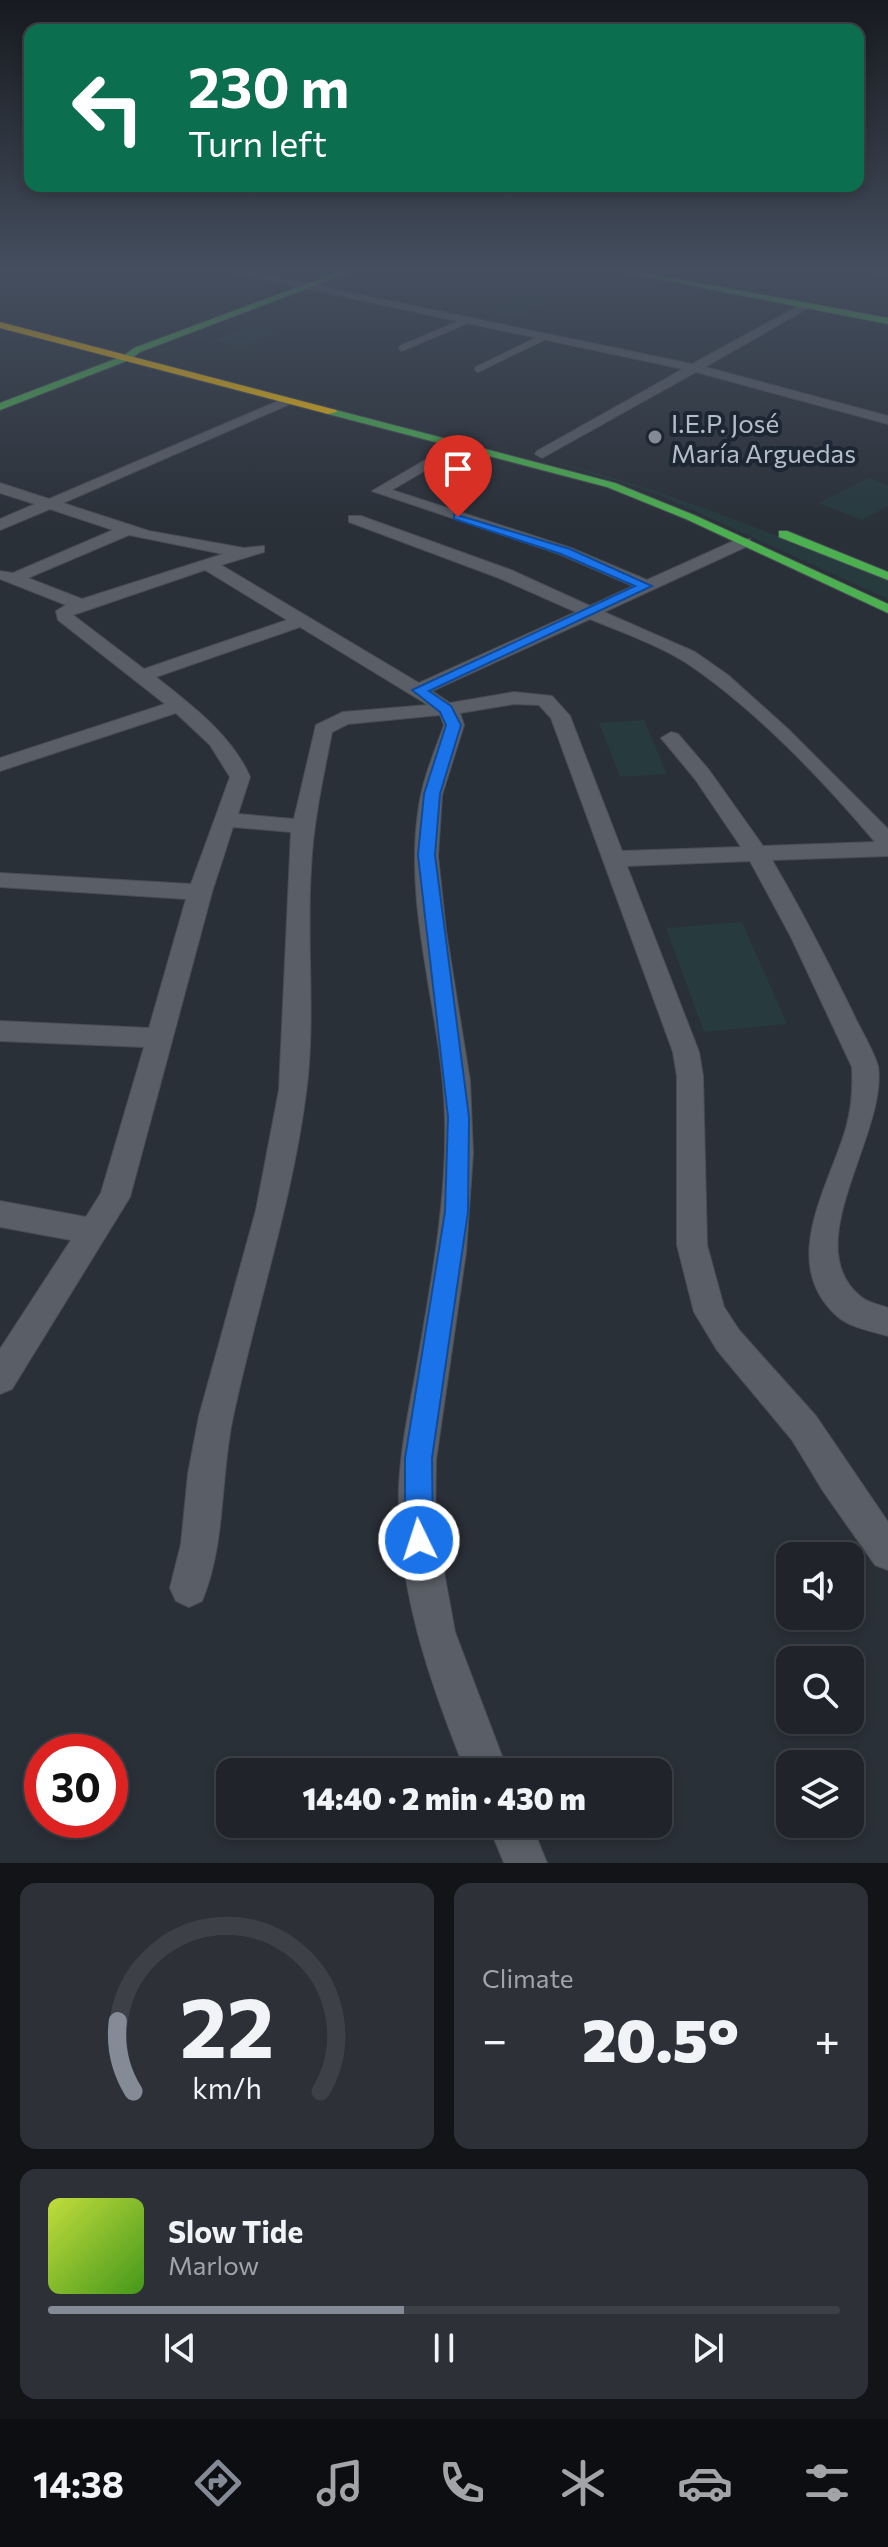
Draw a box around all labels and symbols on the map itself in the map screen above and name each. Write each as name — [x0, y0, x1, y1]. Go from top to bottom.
place label: I.E.P. José María Arguedas — [671, 407, 856, 468]
marker: I.E.P. José María Arguedas — [646, 428, 664, 446]
pin — [424, 435, 492, 517]
position arrow — [377, 1498, 461, 1582]
speed limit sign: 30 — [24, 1734, 128, 1838]

